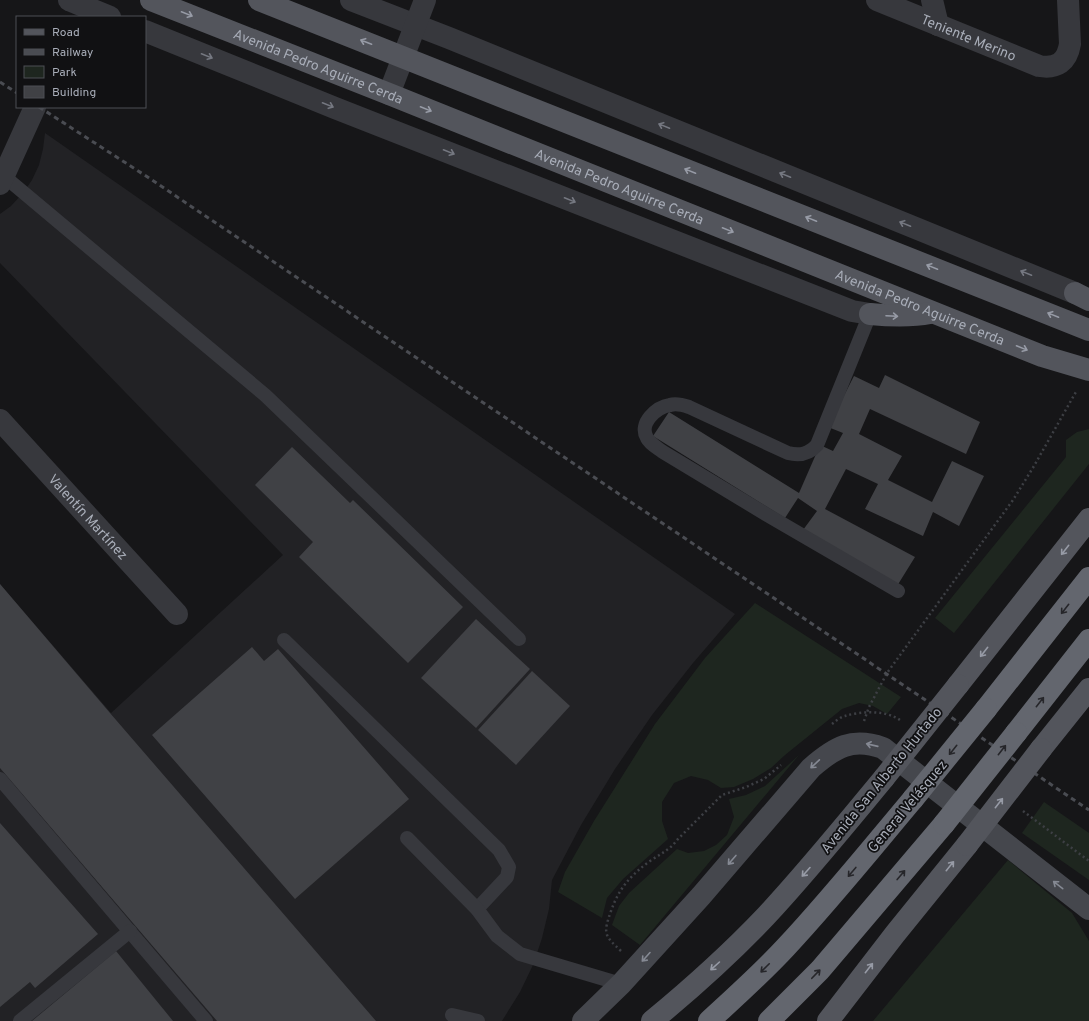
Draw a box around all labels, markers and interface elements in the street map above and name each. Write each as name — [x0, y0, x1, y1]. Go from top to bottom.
one-way arrow — [181, 11, 193, 19]
street label: Teniente Merino — [918, 12, 1018, 66]
legend — [16, 16, 146, 108]
text: Road — [52, 25, 80, 41]
street label: Avenida Pedro Aguirre Cerda — [231, 26, 405, 109]
one-way arrow — [361, 38, 373, 46]
text: Railway — [52, 45, 93, 61]
one-way arrow — [201, 53, 213, 61]
text: Park — [52, 65, 77, 81]
text: Building — [52, 85, 96, 101]
one-way arrow — [321, 102, 333, 110]
one-way arrow — [419, 105, 431, 113]
one-way arrow — [659, 122, 671, 129]
street label: Avenida Pedro Aguirre Cerda — [532, 146, 706, 229]
one-way arrow — [442, 149, 454, 157]
one-way arrow — [685, 167, 697, 175]
one-way arrow — [779, 171, 791, 178]
one-way arrow — [563, 197, 575, 204]
one-way arrow — [806, 215, 818, 223]
one-way arrow — [900, 220, 912, 227]
one-way arrow — [721, 227, 733, 235]
one-way arrow — [926, 263, 938, 271]
street label: Avenida Pedro Aguirre Cerda — [832, 267, 1007, 350]
one-way arrow — [1020, 268, 1032, 276]
one-way arrow — [1047, 311, 1059, 319]
one-way arrow — [885, 313, 898, 320]
one-way arrow — [1015, 344, 1027, 352]
street label: Valentín Martínez — [44, 471, 131, 564]
one-way arrow — [1061, 544, 1069, 555]
one-way arrow — [1061, 603, 1069, 614]
one-way arrow — [980, 646, 989, 657]
one-way arrow — [1036, 696, 1045, 707]
street label: Avenida San Alberto Hurtado — [818, 704, 946, 857]
one-way arrow — [866, 740, 879, 748]
one-way arrow — [998, 744, 1007, 755]
one-way arrow — [949, 745, 957, 756]
street label: General Velásquez — [865, 757, 952, 856]
one-way arrow — [810, 760, 820, 769]
one-way arrow — [995, 798, 1003, 809]
one-way arrow — [727, 855, 736, 865]
one-way arrow — [945, 861, 954, 872]
one-way arrow — [801, 867, 810, 878]
one-way arrow — [848, 867, 857, 877]
one-way arrow — [896, 870, 905, 880]
one-way arrow — [1053, 881, 1064, 890]
one-way arrow — [641, 952, 650, 962]
one-way arrow — [711, 961, 721, 970]
one-way arrow — [760, 963, 770, 973]
one-way arrow — [865, 963, 873, 974]
one-way arrow — [812, 969, 821, 979]

